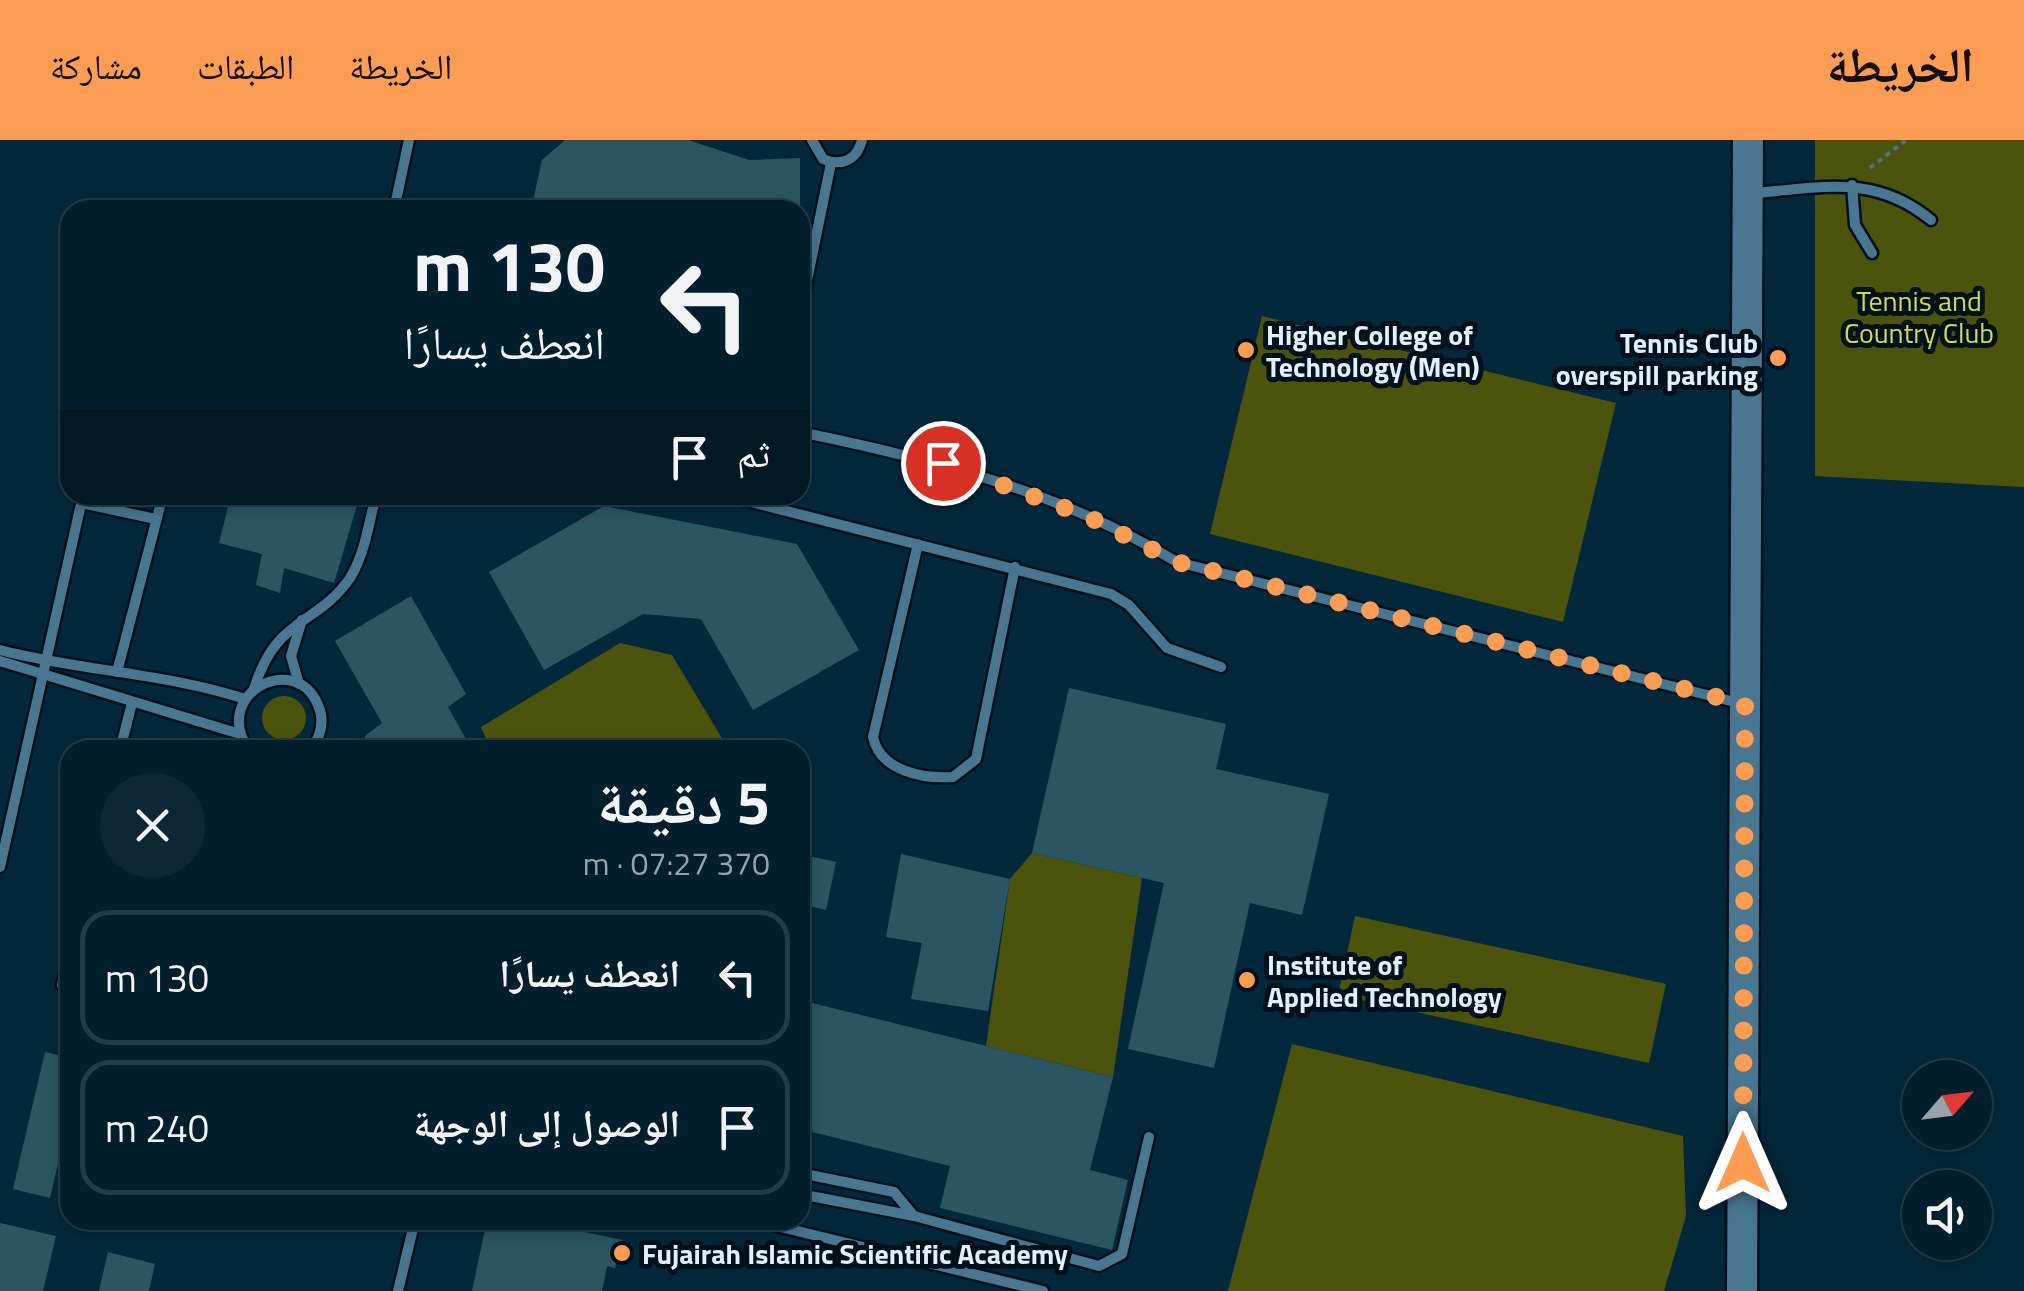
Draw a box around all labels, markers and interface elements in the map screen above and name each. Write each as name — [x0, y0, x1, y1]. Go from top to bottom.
text: الخريطة — [1827, 28, 1974, 101]
text: مشاركة — [50, 39, 142, 93]
text: الطبقات — [197, 39, 294, 93]
text: الخريطة — [349, 39, 452, 93]
text: 130 m — [413, 212, 605, 318]
icon: left — [640, 240, 770, 370]
park label: Tennis and Country Club — [1844, 279, 1994, 354]
text: انعطف يسارًا — [404, 308, 605, 376]
place label: Higher College of Technology (Men) — [1266, 313, 1480, 388]
place label: Tennis Club overspill parking — [1556, 321, 1758, 396]
marker: Higher College of Technology (Men) — [1235, 339, 1257, 361]
marker: Tennis Club overspill parking — [1767, 347, 1789, 369]
pin — [901, 421, 986, 506]
text: ثم — [737, 424, 770, 482]
icon: arrive — [662, 430, 717, 485]
icon: arrive — [916, 436, 971, 491]
text: 5 دقيقة — [597, 756, 770, 847]
button: close — [100, 773, 205, 878]
text: 370 m · 07:27 — [583, 839, 770, 887]
place label: Institute of Applied Technology — [1267, 943, 1502, 1018]
text: انعطف يسارًا — [499, 944, 680, 1002]
text: 130 m — [105, 949, 209, 1007]
icon: left — [710, 950, 765, 1005]
marker: Institute of Applied Technology — [1236, 969, 1258, 991]
north arrow — [1902, 1060, 1992, 1150]
map controls — [1902, 1060, 1992, 1260]
text: الوصول إلى الوجهة — [413, 1094, 680, 1152]
text: 240 m — [105, 1099, 209, 1157]
icon: arrive — [710, 1100, 765, 1155]
position arrow — [1691, 1111, 1795, 1215]
button: sound — [1902, 1170, 1992, 1260]
place label: Fujairah Islamic Scientific Academy — [642, 1232, 1068, 1275]
marker: Fujairah Islamic Scientific Academy — [611, 1242, 633, 1264]

